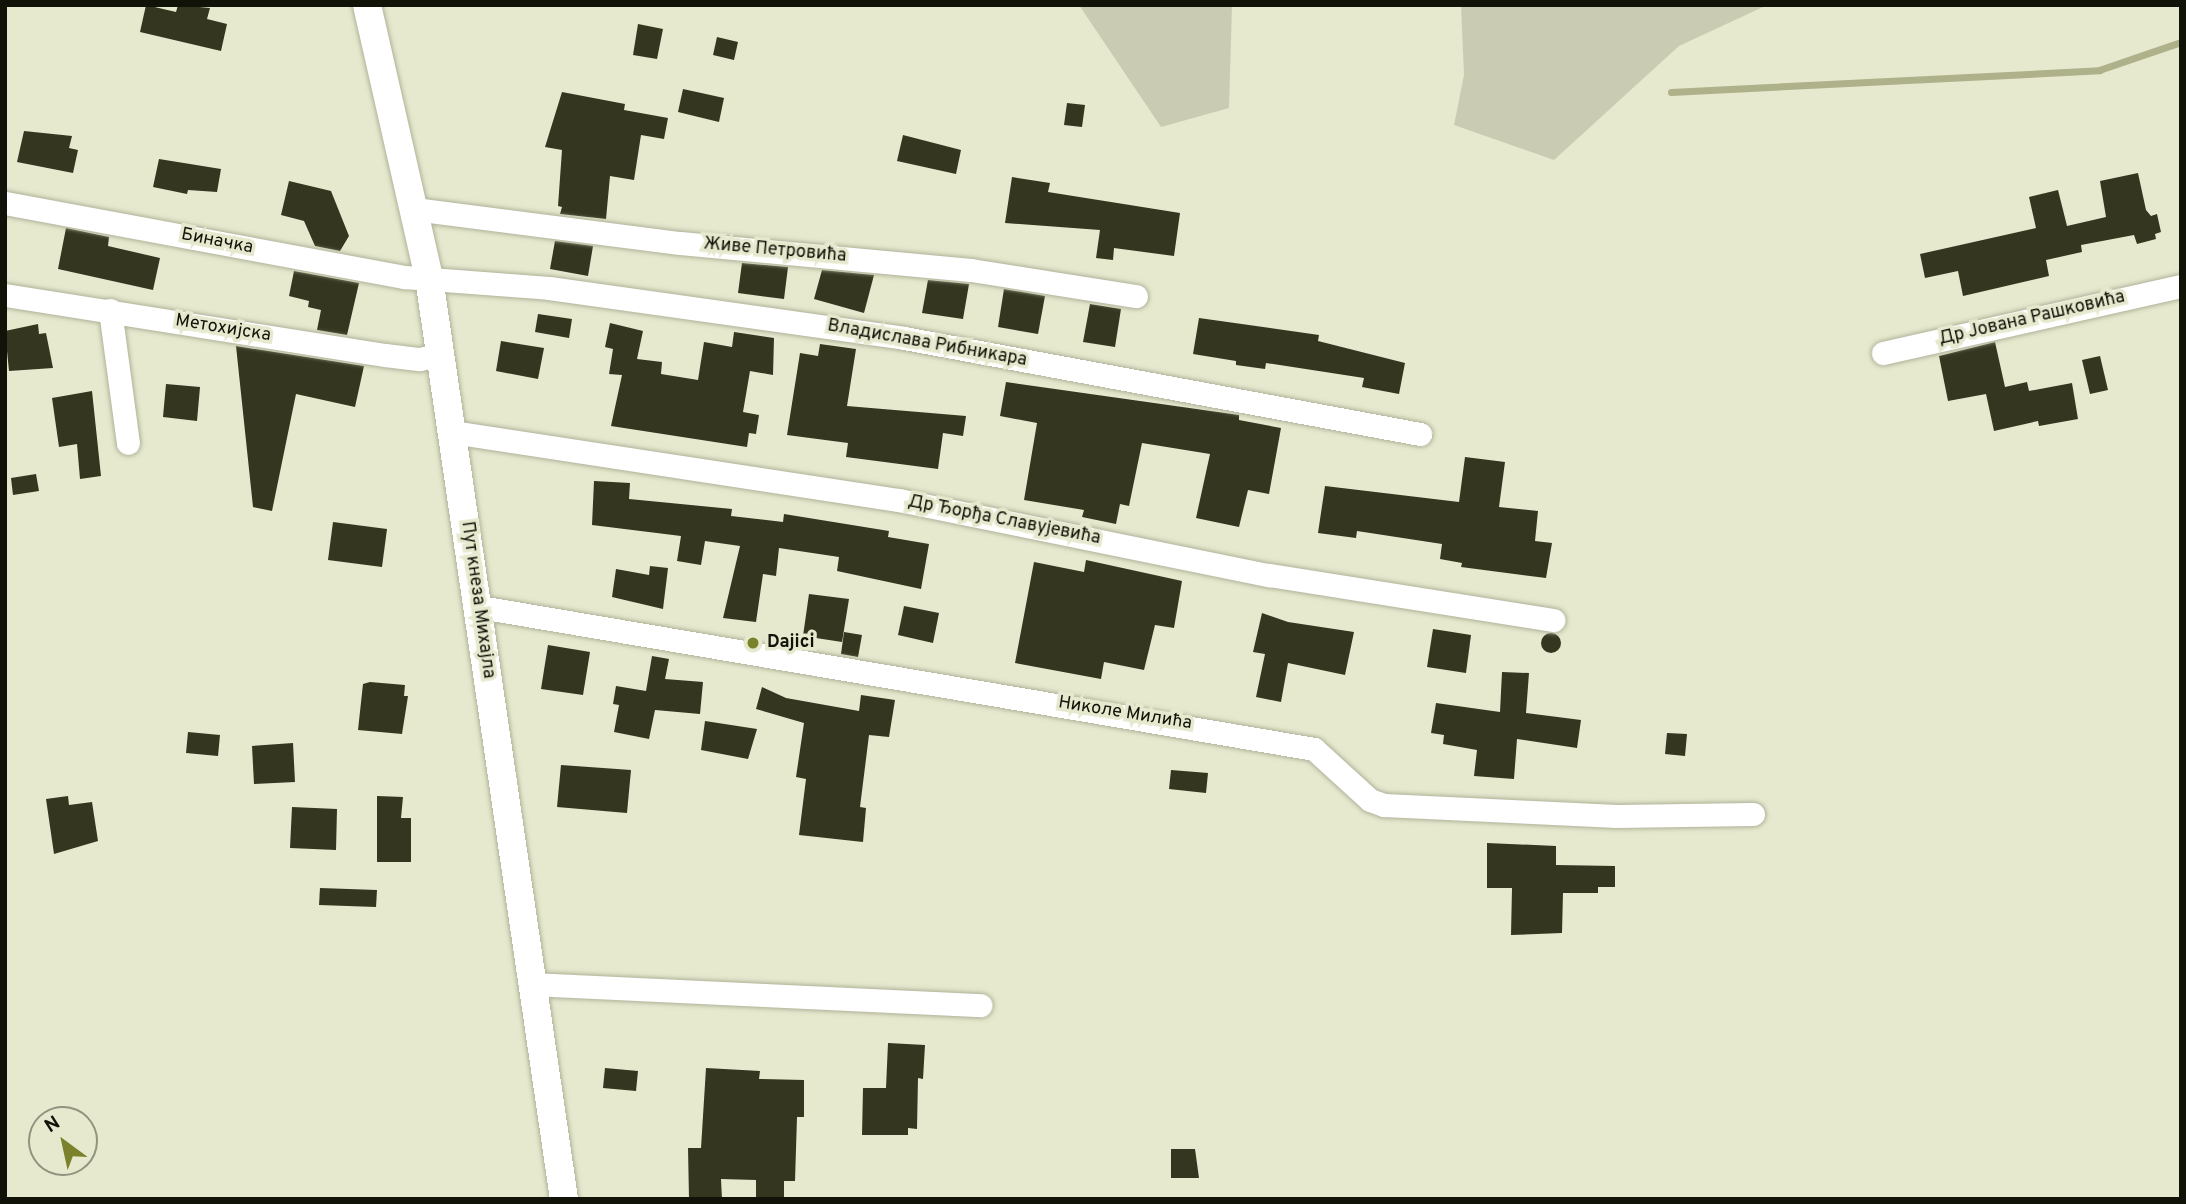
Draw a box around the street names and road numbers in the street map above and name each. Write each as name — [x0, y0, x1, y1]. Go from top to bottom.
street label: Биначка — [179, 224, 255, 260]
street label: Живе Петровића — [703, 234, 847, 268]
street label: Др Јована Рашковића — [1937, 287, 2127, 351]
street label: Метохијска — [174, 311, 272, 347]
street label: Владислава Рибникара — [826, 316, 1028, 372]
street label: Др Ђорђа Славујевића — [906, 492, 1102, 550]
street label: Пут кнеза Михајла — [455, 520, 499, 680]
street label: Николе Милића — [1057, 693, 1193, 735]

